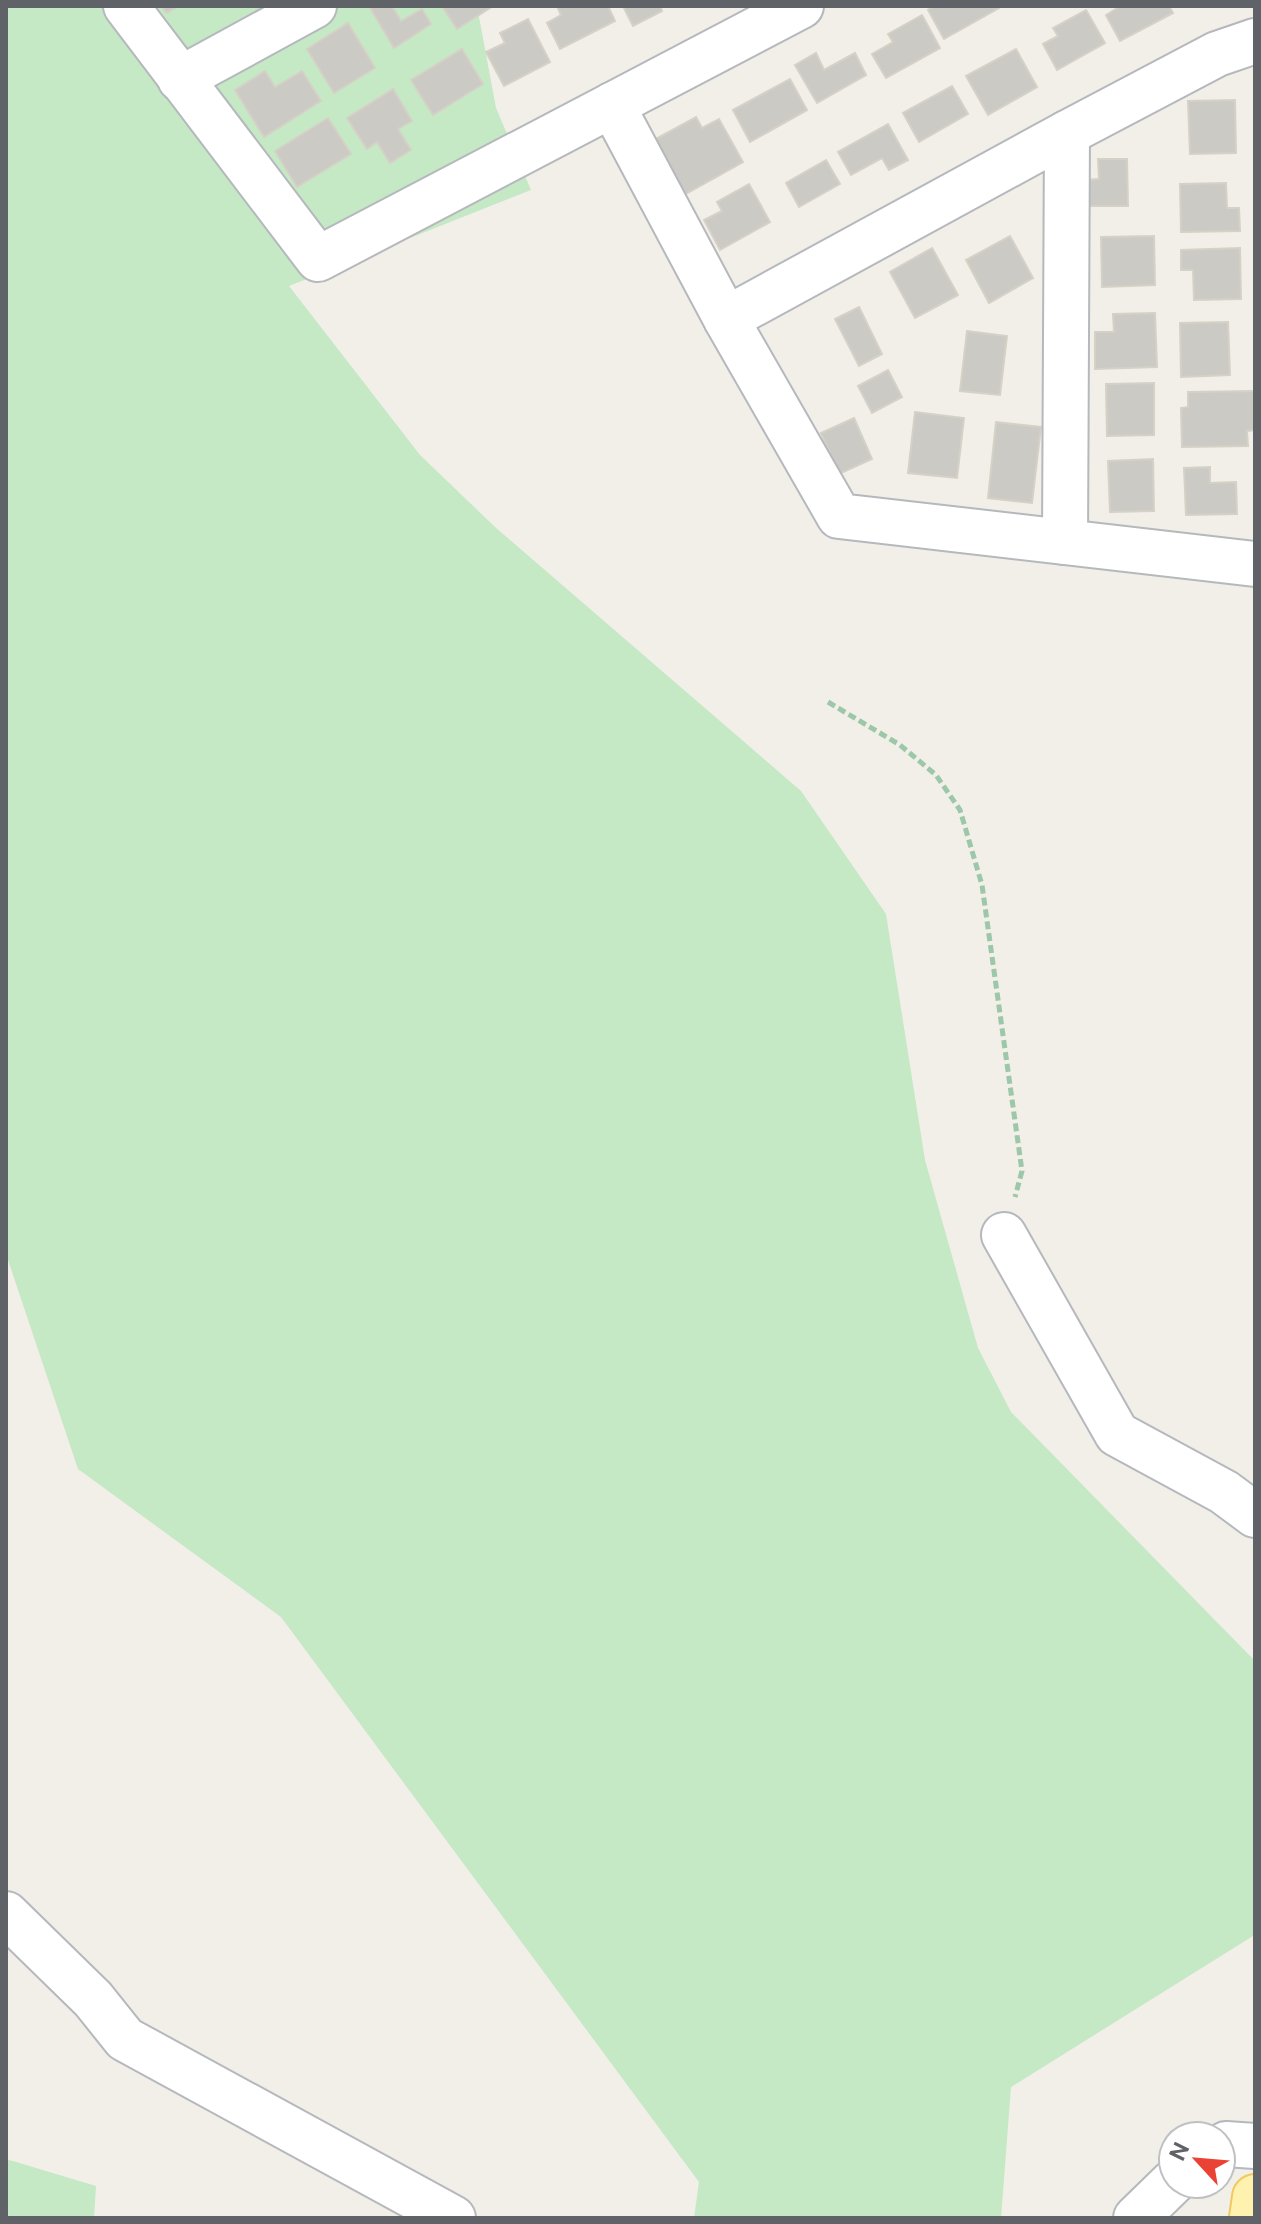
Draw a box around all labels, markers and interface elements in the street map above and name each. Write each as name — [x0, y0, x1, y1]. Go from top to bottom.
north arrow — [1157, 2120, 1237, 2200]
text: N — [1164, 2138, 1194, 2165]

